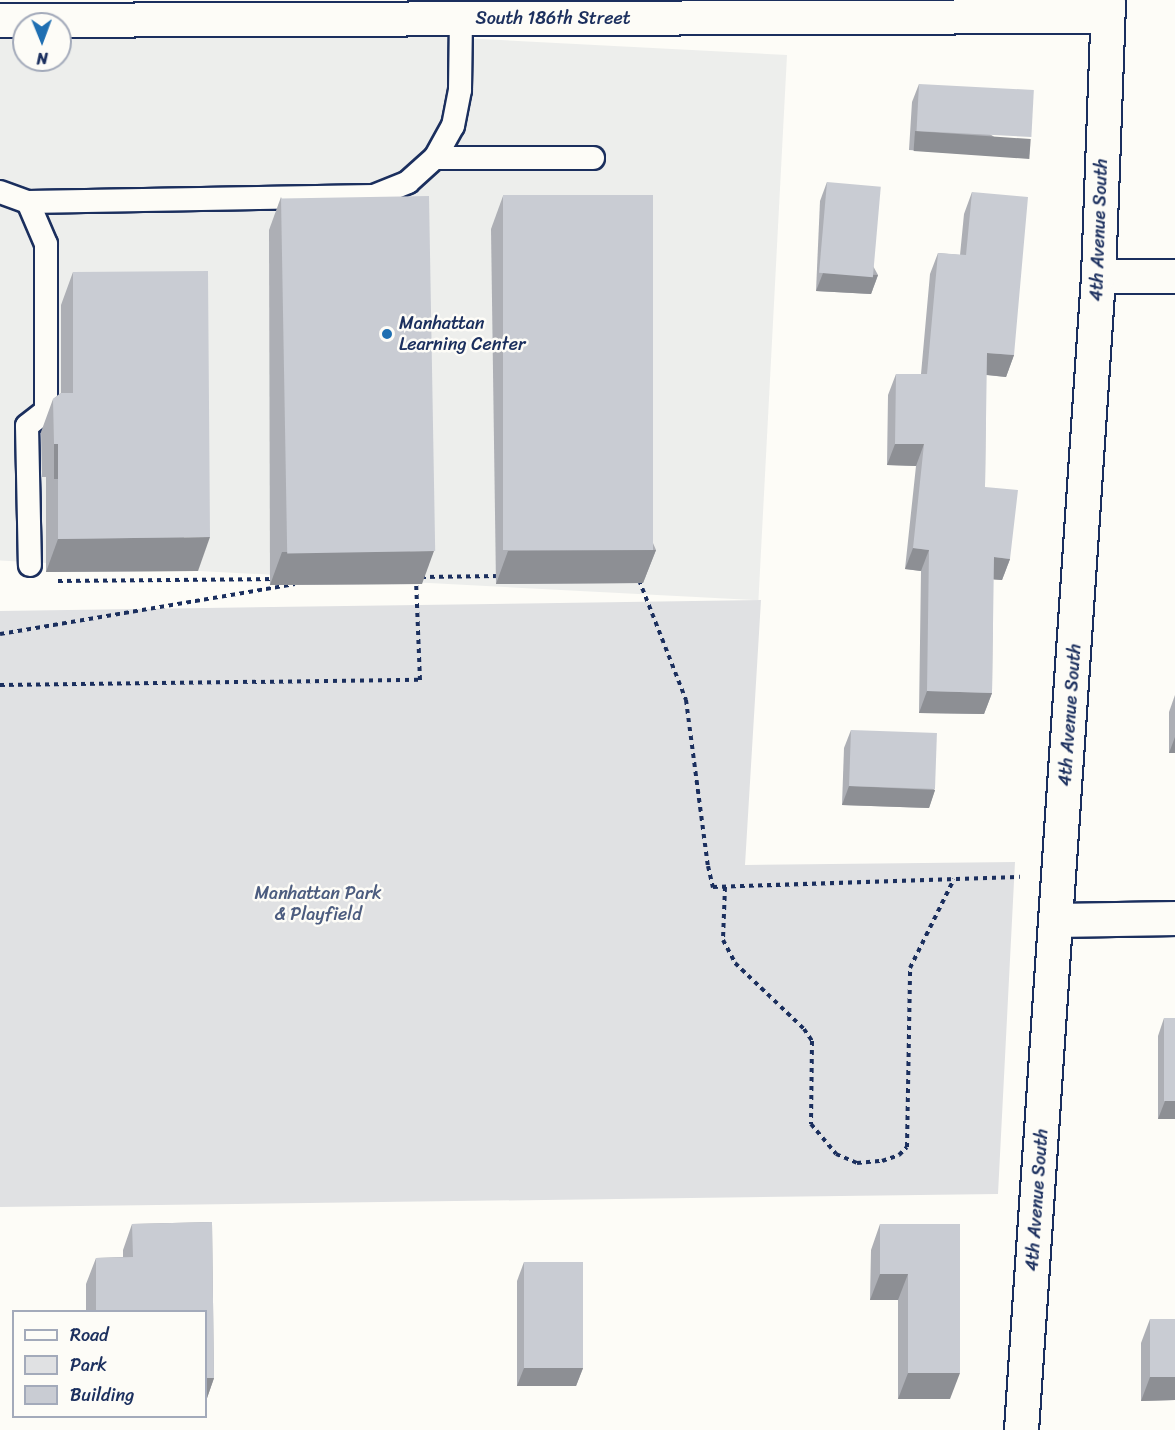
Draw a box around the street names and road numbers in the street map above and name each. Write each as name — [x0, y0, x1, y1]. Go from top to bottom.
street label: South 186th Street — [475, 7, 631, 29]
street label: 4th Avenue South — [1086, 158, 1112, 302]
street label: 4th Avenue South — [1054, 643, 1086, 787]
street label: 4th Avenue South — [1021, 1128, 1053, 1272]

